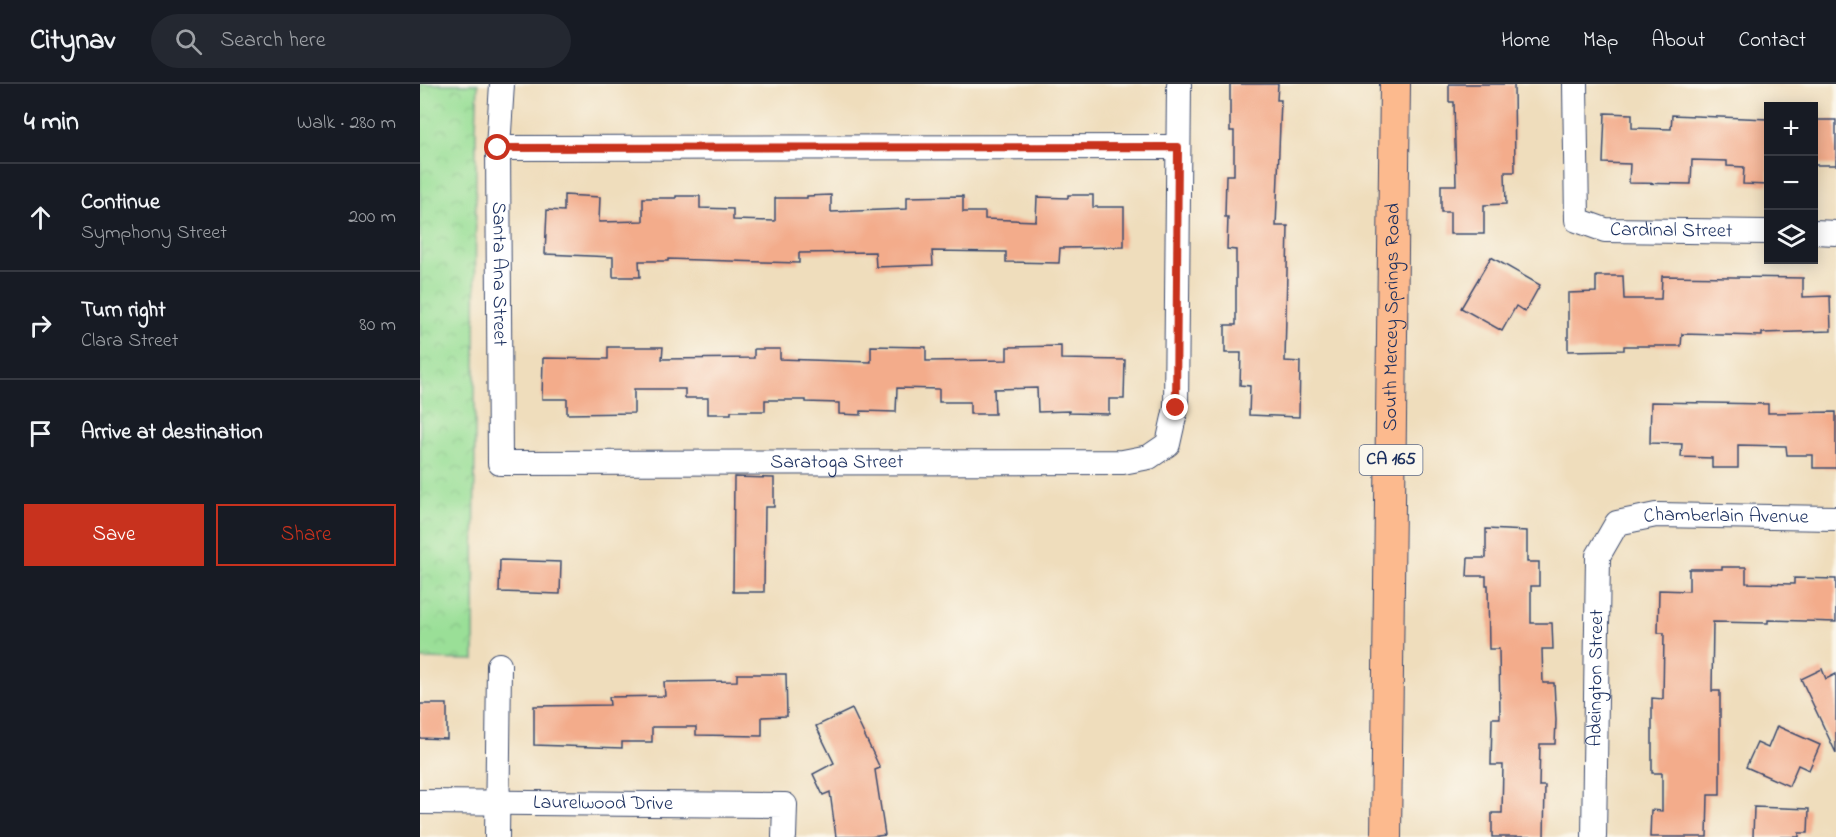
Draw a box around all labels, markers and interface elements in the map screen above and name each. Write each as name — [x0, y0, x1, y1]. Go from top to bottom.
search box — [151, 14, 571, 68]
text: Citynav — [30, 21, 115, 62]
icon: search — [172, 25, 205, 58]
text: Search here — [220, 25, 326, 57]
text: Home — [1501, 26, 1550, 56]
text: Map — [1583, 26, 1618, 56]
text: About — [1651, 26, 1705, 56]
text: Contact — [1738, 26, 1806, 56]
map controls — [1764, 102, 1818, 264]
button: + — [1764, 102, 1818, 156]
text: 4 min — [24, 104, 79, 142]
text: Walk · 280 m — [297, 109, 396, 138]
route start — [484, 134, 510, 160]
button: − — [1764, 156, 1818, 210]
text: Continue — [81, 187, 160, 219]
icon: ahead — [24, 201, 57, 234]
street label: Santa Ana Street — [484, 202, 514, 347]
text: 200 m — [348, 203, 396, 232]
street label: South Mercey Springs Road — [1376, 203, 1408, 431]
button: layers — [1764, 210, 1818, 264]
street label: Cardinal Street — [1610, 216, 1733, 246]
text: Symphony Street — [81, 219, 227, 248]
text: Turn right — [81, 295, 166, 327]
icon: right — [24, 309, 57, 342]
text: 80 m — [359, 311, 396, 340]
text: Clara Street — [81, 327, 179, 356]
route end — [1162, 394, 1188, 420]
icon: arrive — [24, 417, 57, 450]
text: Arrive at destination — [81, 417, 263, 449]
road number: CA 165 — [1360, 445, 1422, 475]
street label: Saratoga Street — [770, 448, 904, 478]
street label: Chamberlain Avenue — [1641, 500, 1809, 532]
button: Save — [24, 504, 204, 566]
button: Share — [216, 504, 396, 566]
street label: Adeington Street — [1581, 609, 1612, 747]
street label: Laurelwood Drive — [533, 788, 673, 819]

